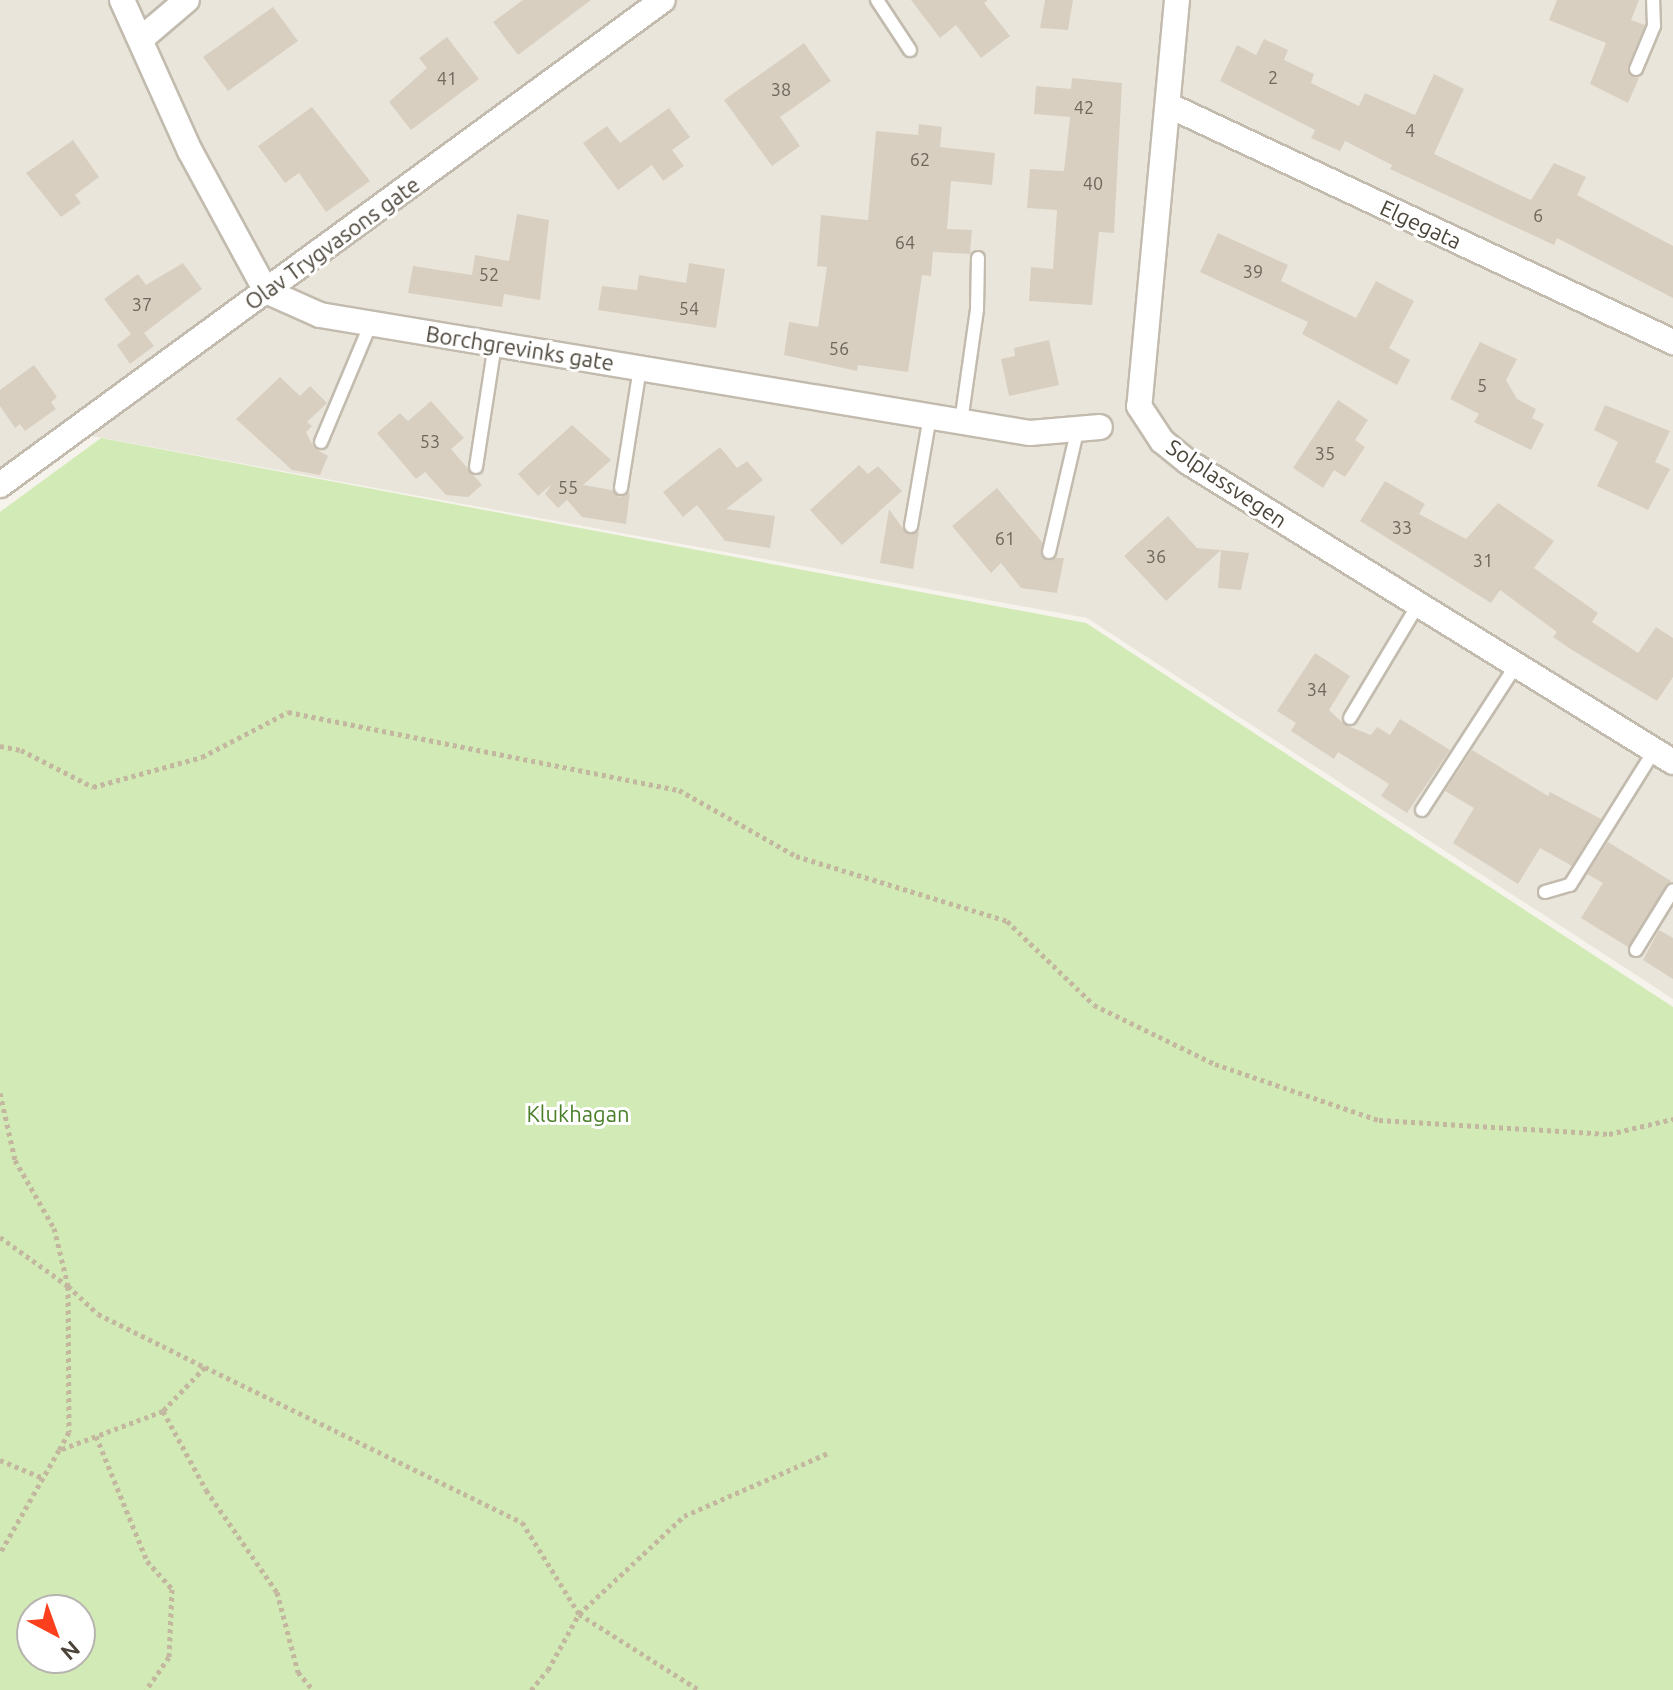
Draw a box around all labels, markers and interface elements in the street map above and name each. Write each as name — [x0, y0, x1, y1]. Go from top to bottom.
house number: 2 — [1268, 66, 1278, 88]
house number: 41 — [437, 67, 457, 89]
house number: 38 — [771, 78, 791, 100]
house number: 42 — [1074, 96, 1094, 118]
house number: 4 — [1405, 119, 1415, 141]
house number: 62 — [910, 148, 930, 170]
street label: Olav Trygvasons gate — [239, 171, 425, 315]
house number: 40 — [1083, 172, 1103, 194]
street label: Elgegata — [1376, 194, 1466, 254]
house number: 6 — [1533, 204, 1543, 226]
house number: 64 — [895, 231, 915, 253]
house number: 39 — [1243, 260, 1263, 282]
house number: 52 — [479, 263, 499, 285]
house number: 37 — [132, 293, 152, 315]
house number: 54 — [679, 297, 699, 319]
street label: Borchgrevinks gate — [424, 320, 616, 376]
house number: 56 — [829, 337, 849, 359]
house number: 5 — [1477, 374, 1487, 396]
house number: 53 — [420, 430, 440, 452]
street label: Solplassvegen — [1162, 433, 1292, 533]
house number: 35 — [1315, 442, 1335, 464]
house number: 55 — [558, 476, 578, 498]
house number: 33 — [1392, 516, 1412, 538]
house number: 61 — [995, 527, 1015, 549]
house number: 36 — [1146, 545, 1166, 567]
house number: 31 — [1473, 549, 1493, 571]
house number: 34 — [1307, 678, 1327, 700]
park label: Klukhagan — [526, 1101, 630, 1127]
north arrow — [16, 1594, 96, 1674]
text: N — [56, 1636, 85, 1666]

